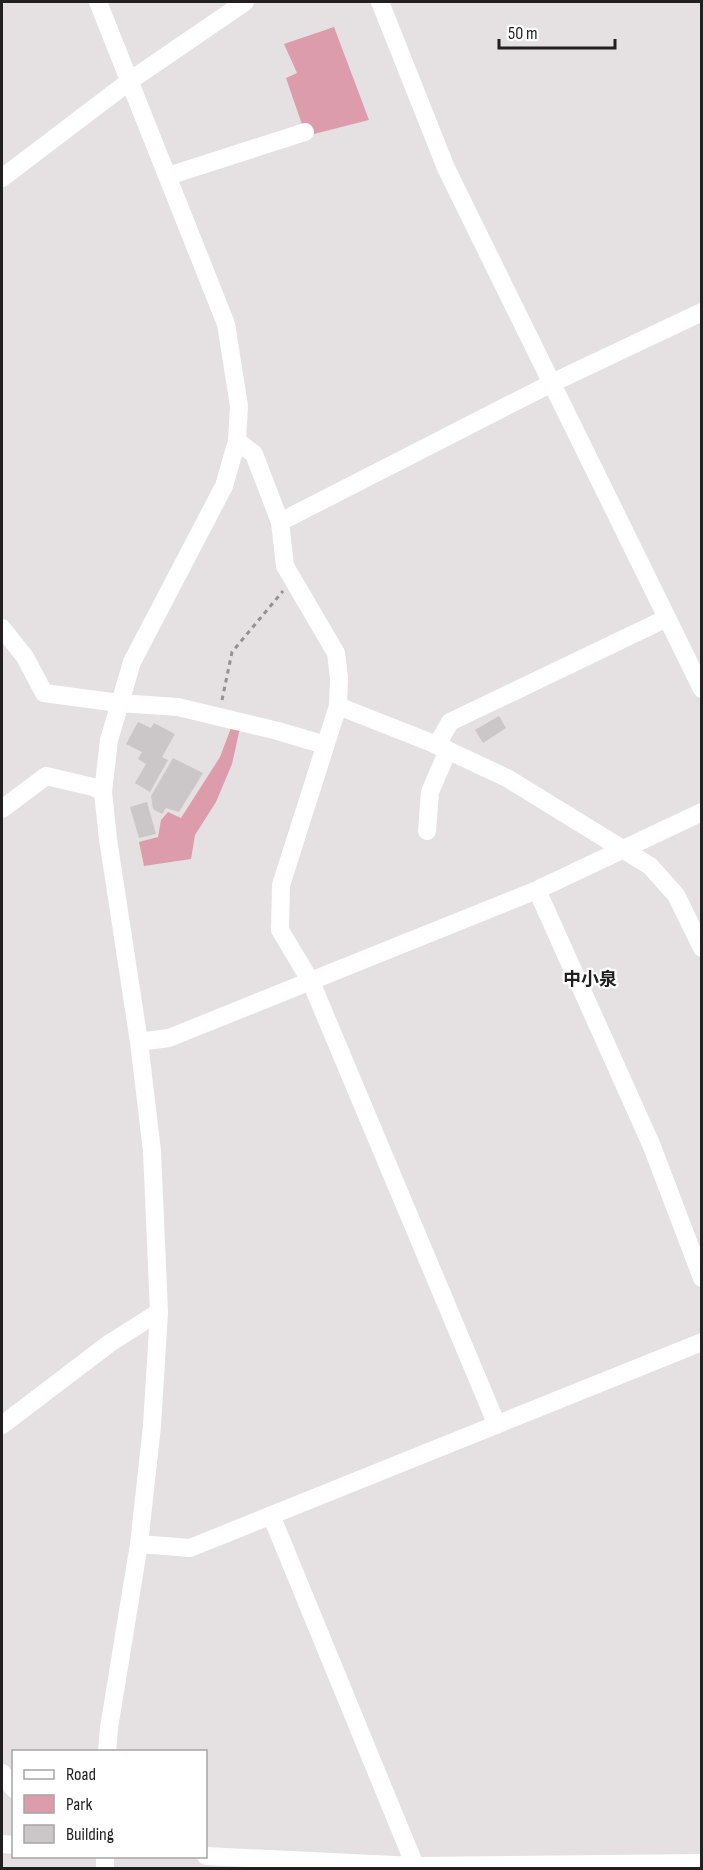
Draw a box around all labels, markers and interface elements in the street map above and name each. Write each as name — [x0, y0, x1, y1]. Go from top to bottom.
scale bar — [499, 12, 614, 50]
text: 50 m — [508, 23, 538, 44]
district label: 中小泉 — [563, 969, 617, 990]
legend — [12, 1750, 207, 1858]
text: Road — [66, 1764, 96, 1785]
text: Park — [66, 1794, 92, 1815]
text: Building — [66, 1824, 114, 1845]

